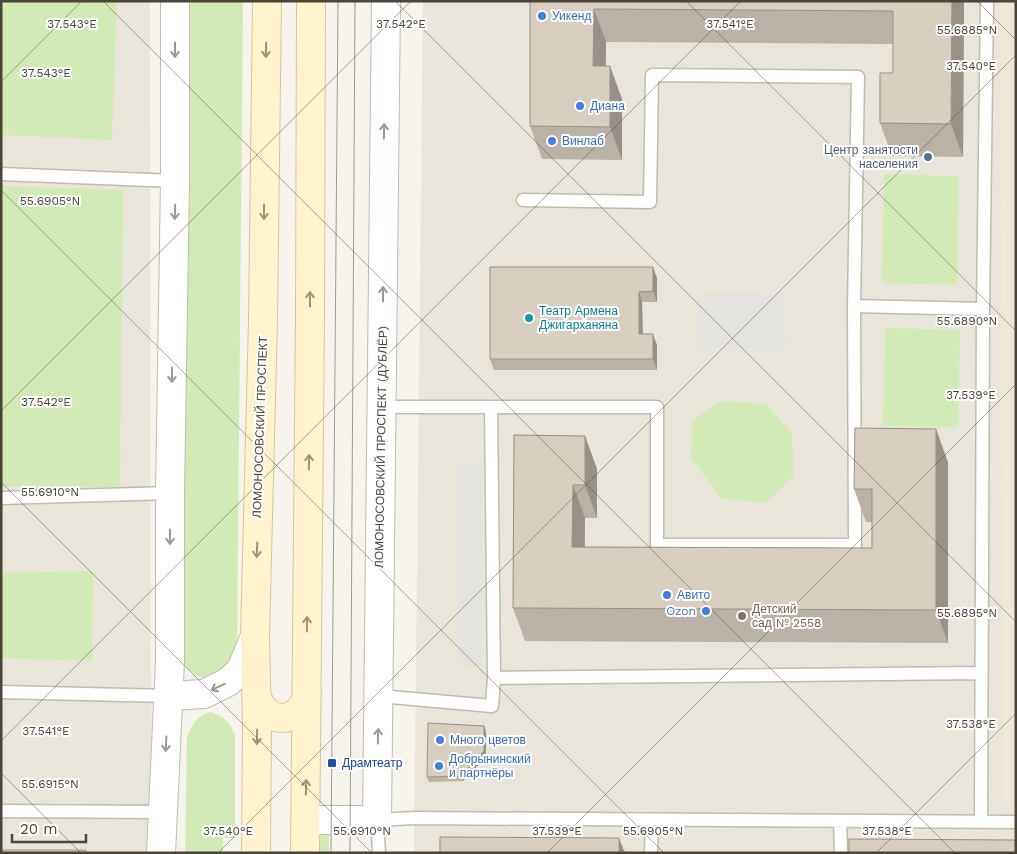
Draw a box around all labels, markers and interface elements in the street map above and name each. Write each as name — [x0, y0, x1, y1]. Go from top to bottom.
place label: Уикенд — [552, 9, 591, 23]
marker: Уикенд — [536, 10, 548, 22]
text: 37.543°E — [47, 17, 97, 31]
text: 37.542°E — [376, 17, 426, 31]
text: 37.541°E — [706, 17, 754, 31]
text: 55.6885°N — [937, 23, 997, 37]
one-way arrow — [170, 42, 180, 58]
one-way arrow — [262, 42, 271, 58]
text: 37.540°E — [946, 59, 996, 73]
text: 37.543°E — [21, 66, 71, 80]
place label: Диана — [590, 99, 625, 113]
marker: Диана — [574, 100, 586, 112]
one-way arrow — [379, 124, 389, 140]
place label: Винлаб — [562, 134, 604, 148]
marker: Винлаб — [546, 135, 558, 147]
place label: Центр занятости населения — [824, 143, 918, 171]
marker: Центр занятости населения — [922, 151, 934, 163]
text: 55.6905°N — [20, 194, 80, 208]
one-way arrow — [170, 204, 179, 220]
one-way arrow — [260, 204, 269, 220]
one-way arrow — [378, 286, 387, 302]
one-way arrow — [305, 291, 315, 308]
place label: Театр Армена Джигарханяна — [539, 304, 618, 332]
marker: Театр Армена Джигарханяна — [523, 312, 535, 324]
text: 55.6890°N — [937, 314, 997, 328]
street label: ЛОМОНОСОВСКИЙ ПРОСПЕКТ (ДУБЛЁР) — [371, 326, 390, 568]
street label: ЛОМОНОСОВСКИЙ ПРОСПЕКТ — [249, 335, 270, 518]
one-way arrow — [167, 366, 177, 383]
text: 37.539°E — [946, 388, 996, 402]
text: 37.542°E — [21, 395, 71, 409]
one-way arrow — [304, 454, 314, 470]
text: 55.6910°N — [21, 485, 79, 499]
one-way arrow — [165, 529, 175, 545]
one-way arrow — [252, 542, 262, 558]
place label: Авито — [677, 588, 710, 602]
marker: Авито — [661, 589, 673, 601]
place label: Детский сад № 2558 — [752, 602, 821, 630]
place label: Ozon — [666, 604, 696, 618]
marker: Ozon — [700, 605, 712, 617]
text: 55.6895°N — [937, 606, 997, 620]
marker: Детский сад № 2558 — [736, 610, 748, 622]
one-way arrow — [302, 616, 312, 632]
one-way arrow — [211, 683, 226, 693]
text: 37.538°E — [946, 717, 996, 731]
text: 37.541°E — [22, 724, 70, 738]
one-way arrow — [252, 728, 262, 745]
one-way arrow — [374, 729, 383, 745]
place label: Много цветов — [450, 733, 526, 747]
marker: Много цветов — [434, 734, 446, 746]
one-way arrow — [161, 736, 170, 752]
place label: Добрынинский и партнёры — [449, 752, 531, 780]
place label: Драмтеатр — [342, 756, 403, 770]
marker: Драмтеатр — [326, 757, 338, 769]
marker: Добрынинский и партнёры — [433, 760, 445, 772]
text: 55.6915°N — [21, 777, 79, 791]
one-way arrow — [301, 779, 311, 795]
scale bar — [12, 812, 86, 844]
text: 20 m — [20, 820, 58, 838]
text: 37.540°E — [203, 824, 253, 838]
text: 55.6910°N — [333, 824, 391, 838]
text: 37.539°E — [532, 824, 582, 838]
text: 55.6905°N — [623, 824, 683, 838]
text: 37.538°E — [862, 824, 912, 838]

